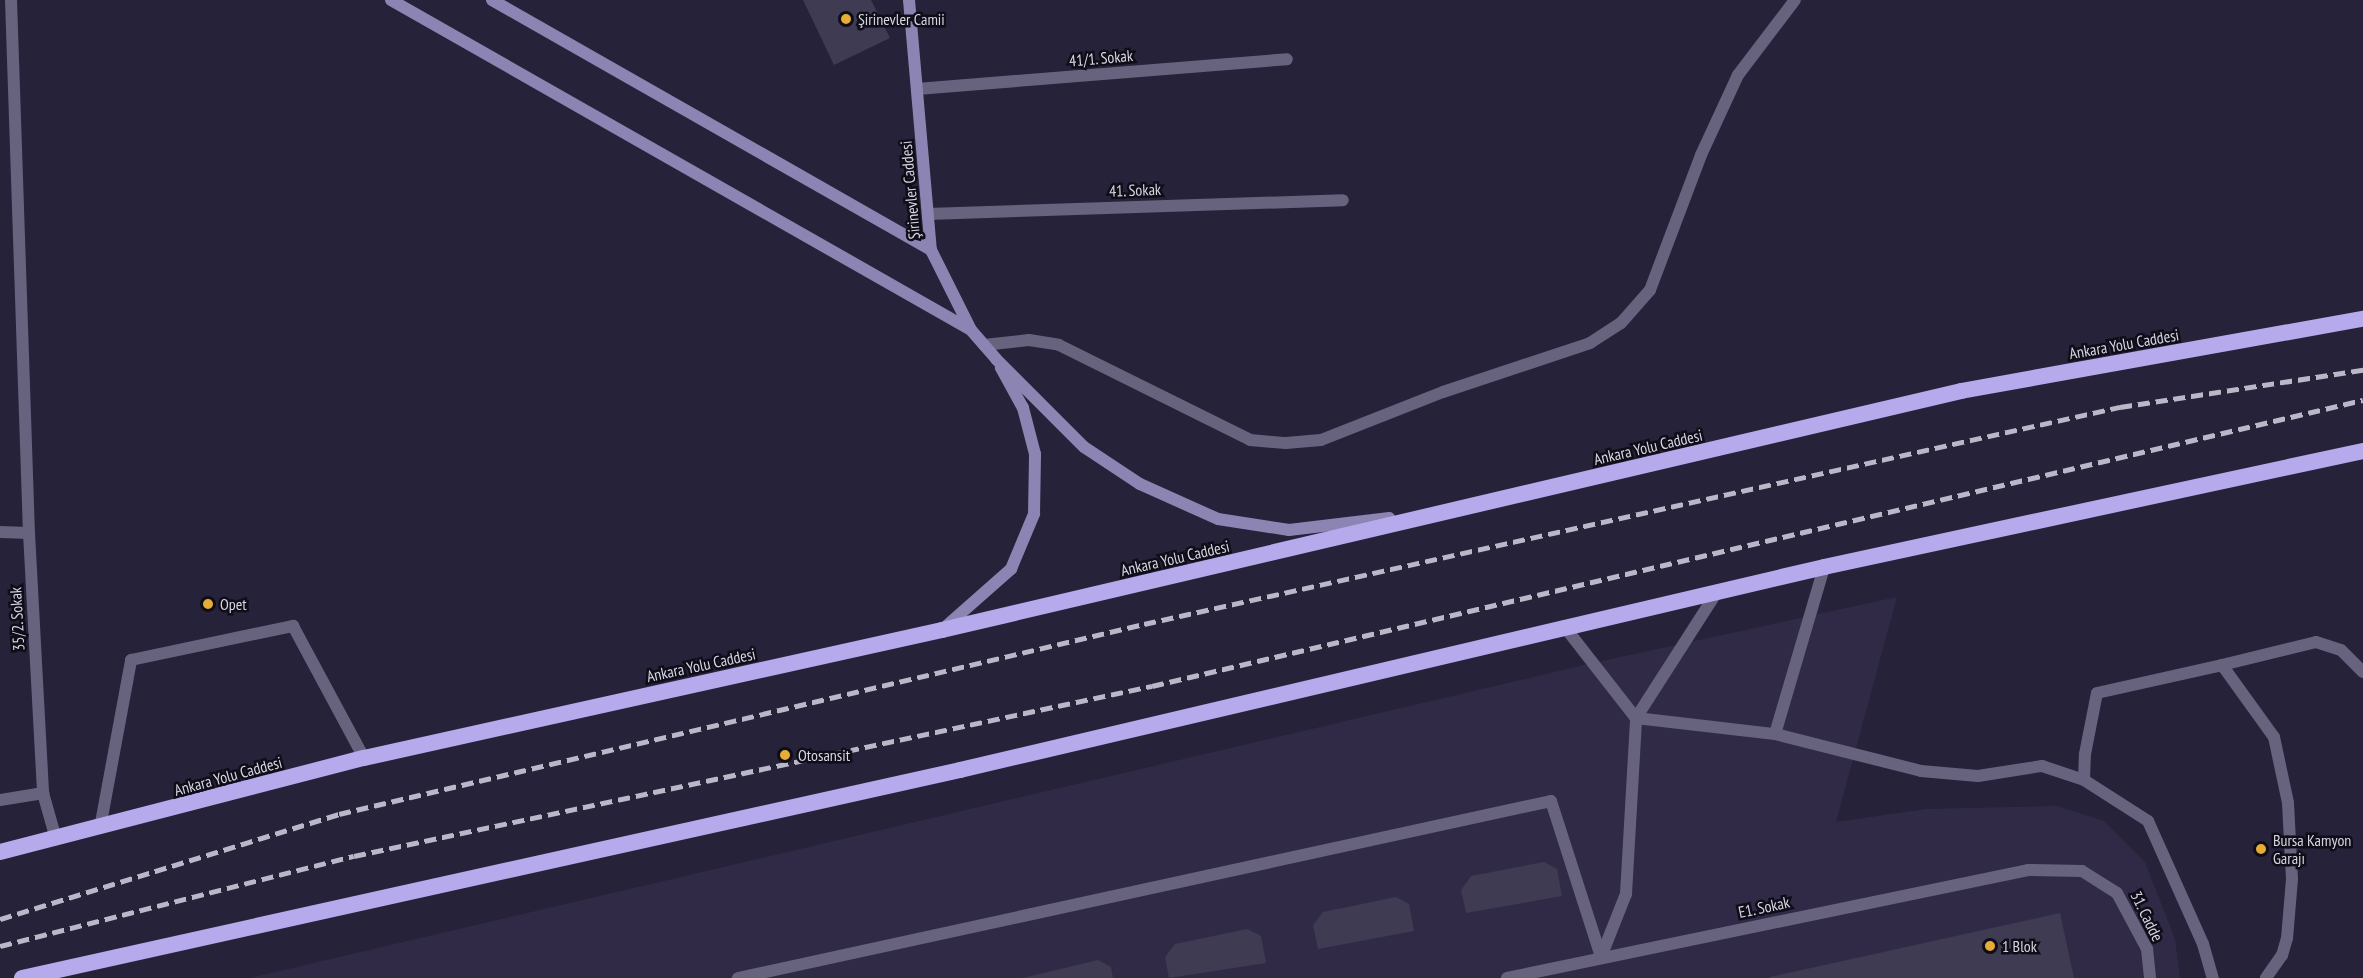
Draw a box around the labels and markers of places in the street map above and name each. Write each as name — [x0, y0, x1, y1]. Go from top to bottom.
place label: Şirinevler Camii — [858, 9, 945, 29]
marker: Şirinevler Camii — [839, 12, 853, 26]
place label: Opet — [220, 594, 247, 614]
marker: Opet — [201, 597, 215, 611]
place label: Otosansit — [798, 745, 850, 765]
marker: Otosansit — [776, 746, 794, 764]
place label: Bursa Kamyon Garajı — [2273, 830, 2351, 868]
marker: Bursa Kamyon Garajı — [2254, 842, 2268, 856]
place label: 1 Blok — [2002, 936, 2037, 956]
marker: 1 Blok — [1983, 939, 1997, 953]

